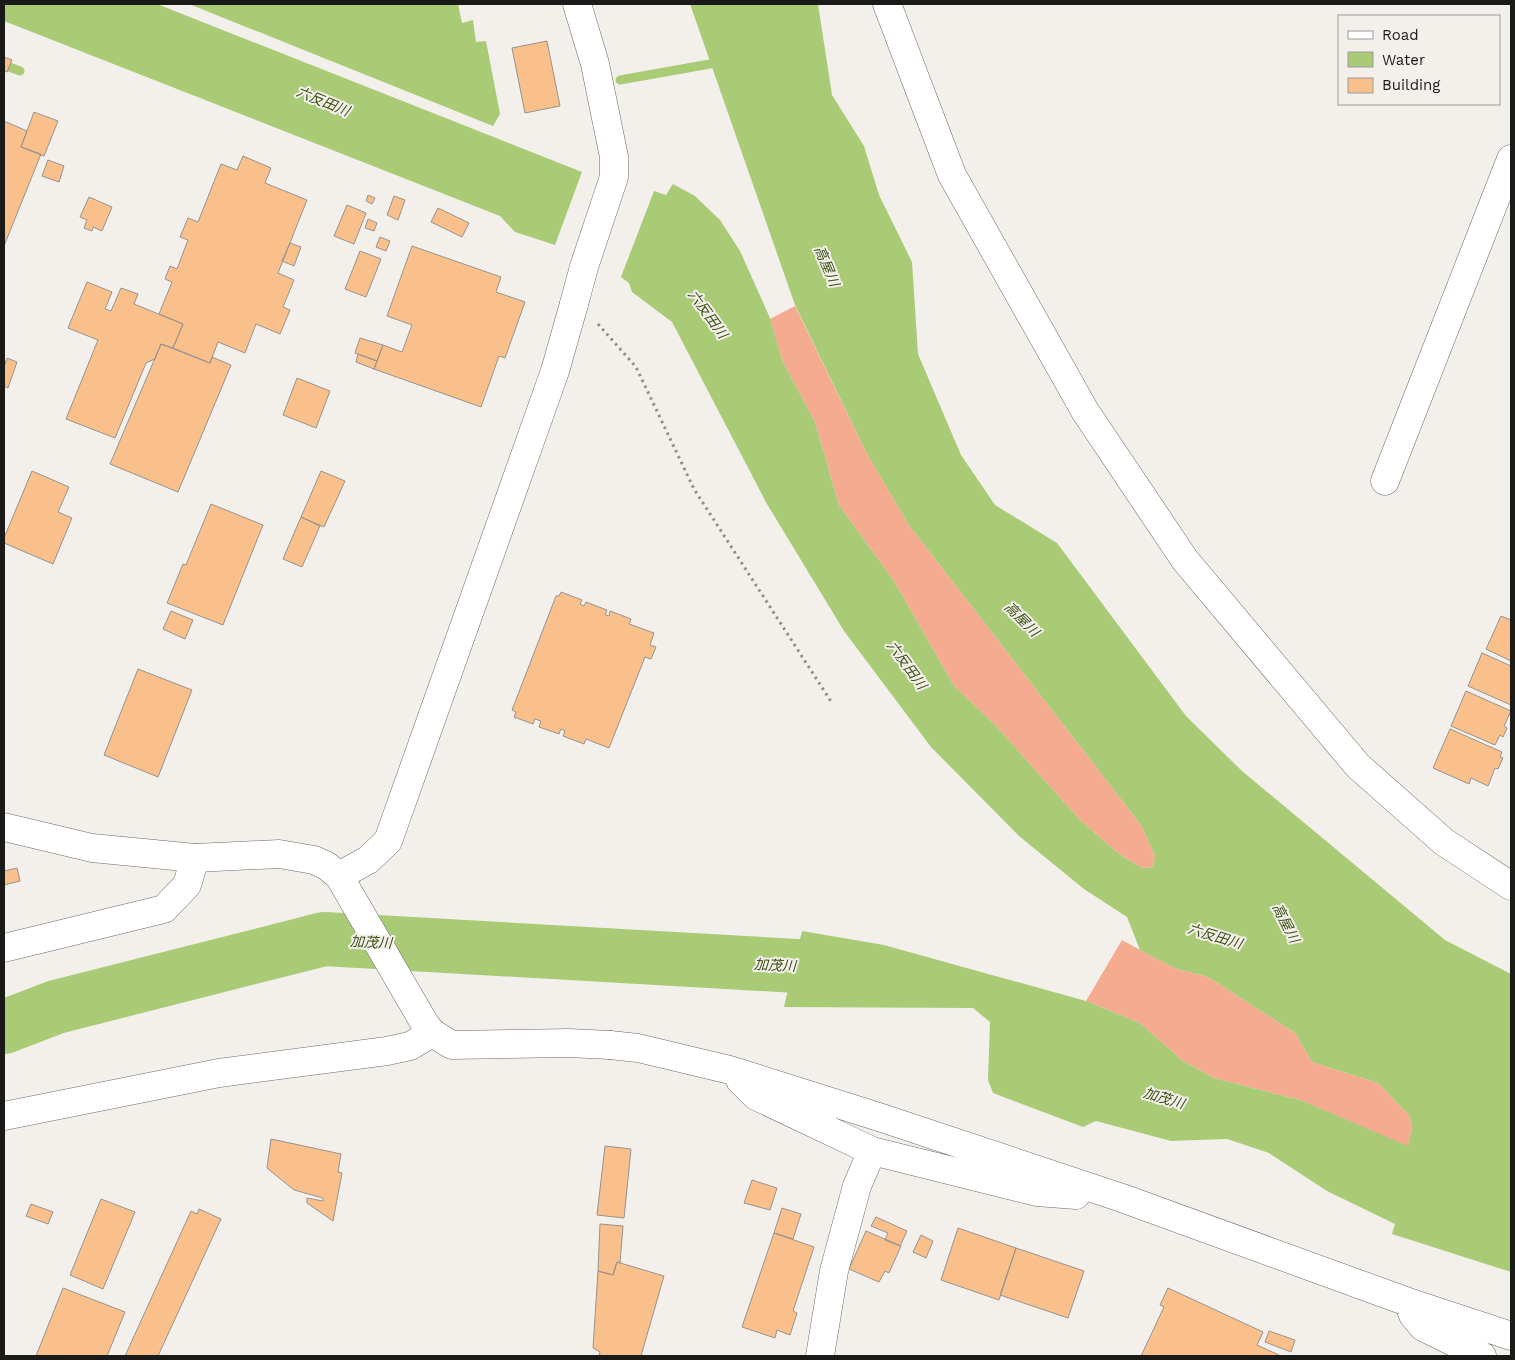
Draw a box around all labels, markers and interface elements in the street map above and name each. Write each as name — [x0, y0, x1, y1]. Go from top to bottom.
legend — [1338, 15, 1500, 105]
text: Road — [1382, 26, 1419, 44]
text: Water — [1382, 51, 1425, 69]
text: Building — [1382, 76, 1440, 94]
water label: 六反田川 — [294, 83, 354, 120]
water label: 高屋川 — [811, 244, 843, 290]
water label: 六反田川 — [685, 287, 732, 343]
water label: 高屋川 — [1001, 598, 1044, 641]
water label: 六反田川 — [884, 638, 931, 694]
water label: 高屋川 — [1269, 901, 1304, 947]
water label: 六反田川 — [1186, 920, 1246, 952]
water label: 加茂川 — [350, 933, 394, 951]
water label: 加茂川 — [754, 956, 798, 974]
water label: 加茂川 — [1142, 1084, 1188, 1112]

